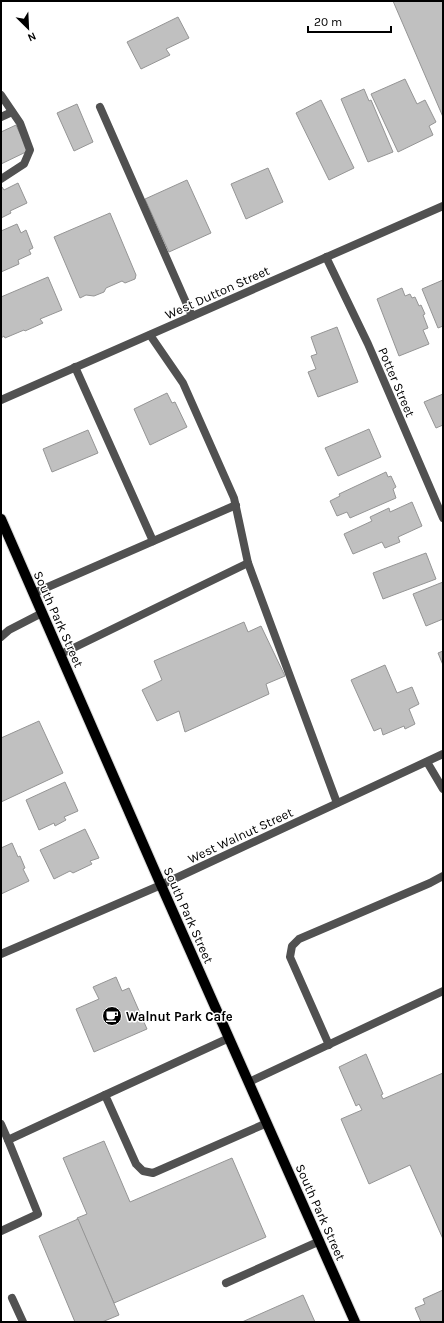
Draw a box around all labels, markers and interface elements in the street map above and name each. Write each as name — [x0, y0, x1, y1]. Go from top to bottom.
north arrow — [8, 8, 48, 48]
scale bar — [308, 8, 391, 34]
text: 20 m — [314, 15, 342, 29]
text: N — [26, 29, 38, 44]
street label: West Dutton Street — [163, 263, 272, 322]
street label: Potter Street — [375, 345, 418, 419]
street label: South Park Street — [31, 569, 87, 670]
street label: West Walnut Street — [185, 805, 295, 866]
street label: South Park Street — [161, 865, 217, 966]
cafe icon: Walnut Park Cafe — [101, 1005, 123, 1027]
place label: Walnut Park Cafe — [126, 1009, 233, 1024]
street label: South Park Street — [293, 1162, 349, 1263]

